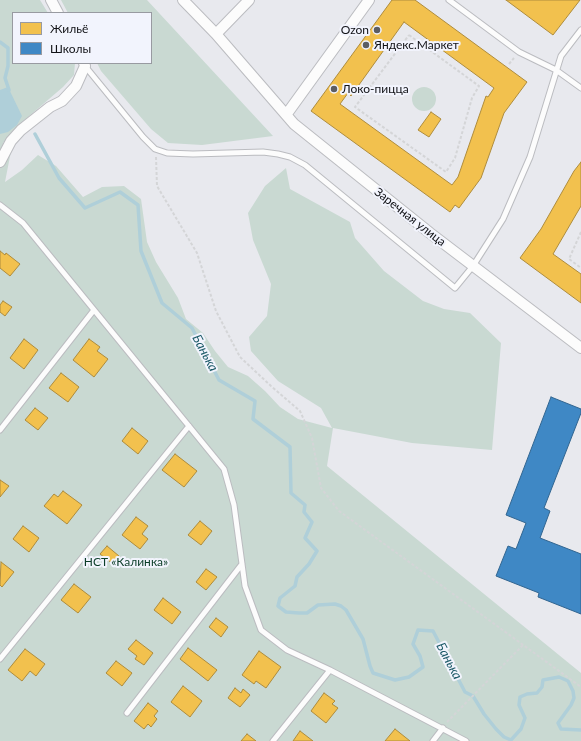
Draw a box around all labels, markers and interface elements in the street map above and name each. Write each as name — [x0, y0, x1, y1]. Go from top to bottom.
legend — [12, 12, 152, 64]
text: Жильё — [50, 21, 88, 36]
place label: Ozon — [341, 23, 369, 37]
marker: Ozon — [372, 25, 382, 35]
place label: Яндекс.Маркет — [374, 38, 459, 52]
marker: Яндекс.Маркет — [361, 40, 371, 50]
text: Школы — [50, 41, 91, 56]
place label: Локо-пицца — [342, 82, 409, 96]
marker: Локо-пицца — [329, 84, 339, 94]
street label: Заречная улица — [371, 185, 449, 249]
water label: Банька — [189, 332, 221, 374]
park label: НСТ «Калинка» — [84, 555, 168, 569]
water label: Банька — [433, 640, 465, 682]

